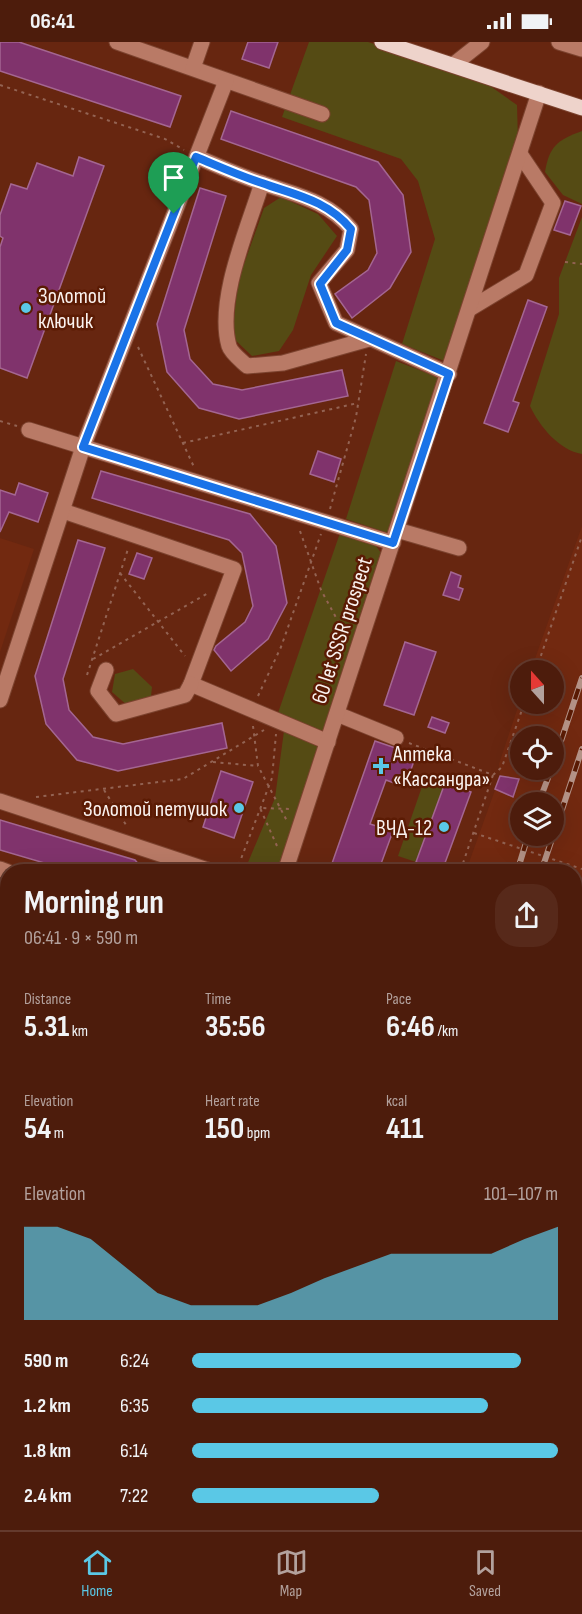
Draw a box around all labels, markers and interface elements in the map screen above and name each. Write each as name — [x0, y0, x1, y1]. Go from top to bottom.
text: 06:41 — [30, 8, 75, 35]
pin — [148, 152, 199, 214]
icon: arrive — [157, 161, 190, 194]
place label: Золотой ключик — [38, 283, 106, 335]
marker: Золотой ключик — [19, 301, 33, 315]
street label: 60 let SSSR prospect — [306, 553, 379, 707]
north arrow — [510, 660, 564, 714]
map controls — [510, 660, 564, 846]
button: locate — [510, 726, 564, 780]
place label: Аптека «Кассандра» — [392, 741, 490, 793]
marker: Аптека «Кассандра» — [374, 759, 388, 773]
button: layers — [510, 792, 564, 846]
place label: Золотой петушок — [83, 796, 228, 823]
marker: Золотой петушок — [232, 801, 246, 815]
place label: ВЧД-12 — [376, 815, 432, 842]
marker: ВЧД-12 — [437, 820, 451, 834]
text: Morning run — [24, 883, 164, 923]
button: share — [495, 884, 558, 947]
text: 06:41 · 9 × 590 m — [24, 926, 138, 950]
text: Distance — [24, 990, 71, 1009]
text: Time — [205, 990, 231, 1009]
text: Pace — [386, 990, 411, 1009]
text: 5.31 — [24, 1009, 69, 1045]
text: 35:56 — [205, 1009, 266, 1045]
text: 6:46 — [386, 1009, 435, 1045]
text: km — [69, 1022, 88, 1041]
text: /km — [435, 1022, 458, 1041]
text: Elevation — [24, 1092, 73, 1111]
text: Heart rate — [205, 1092, 260, 1111]
text: kcal — [386, 1092, 407, 1111]
text: 54 — [24, 1111, 51, 1147]
text: 150 — [205, 1111, 244, 1147]
text: 411 — [386, 1111, 424, 1147]
text: m — [51, 1124, 64, 1143]
text: bpm — [244, 1124, 270, 1143]
text: Elevation — [24, 1182, 86, 1206]
text: 101–107 m — [484, 1182, 558, 1206]
text: 590 m — [24, 1349, 68, 1373]
text: 6:24 — [120, 1349, 149, 1373]
text: 1.2 km — [24, 1394, 71, 1418]
text: 6:35 — [120, 1394, 149, 1418]
text: 1.8 km — [24, 1439, 71, 1463]
text: 6:14 — [120, 1439, 148, 1463]
text: 2.4 km — [24, 1484, 72, 1508]
text: 7:22 — [120, 1484, 148, 1508]
tab: Home — [81, 1546, 114, 1601]
tab: Map — [275, 1546, 308, 1601]
tab: Saved — [469, 1546, 502, 1601]

